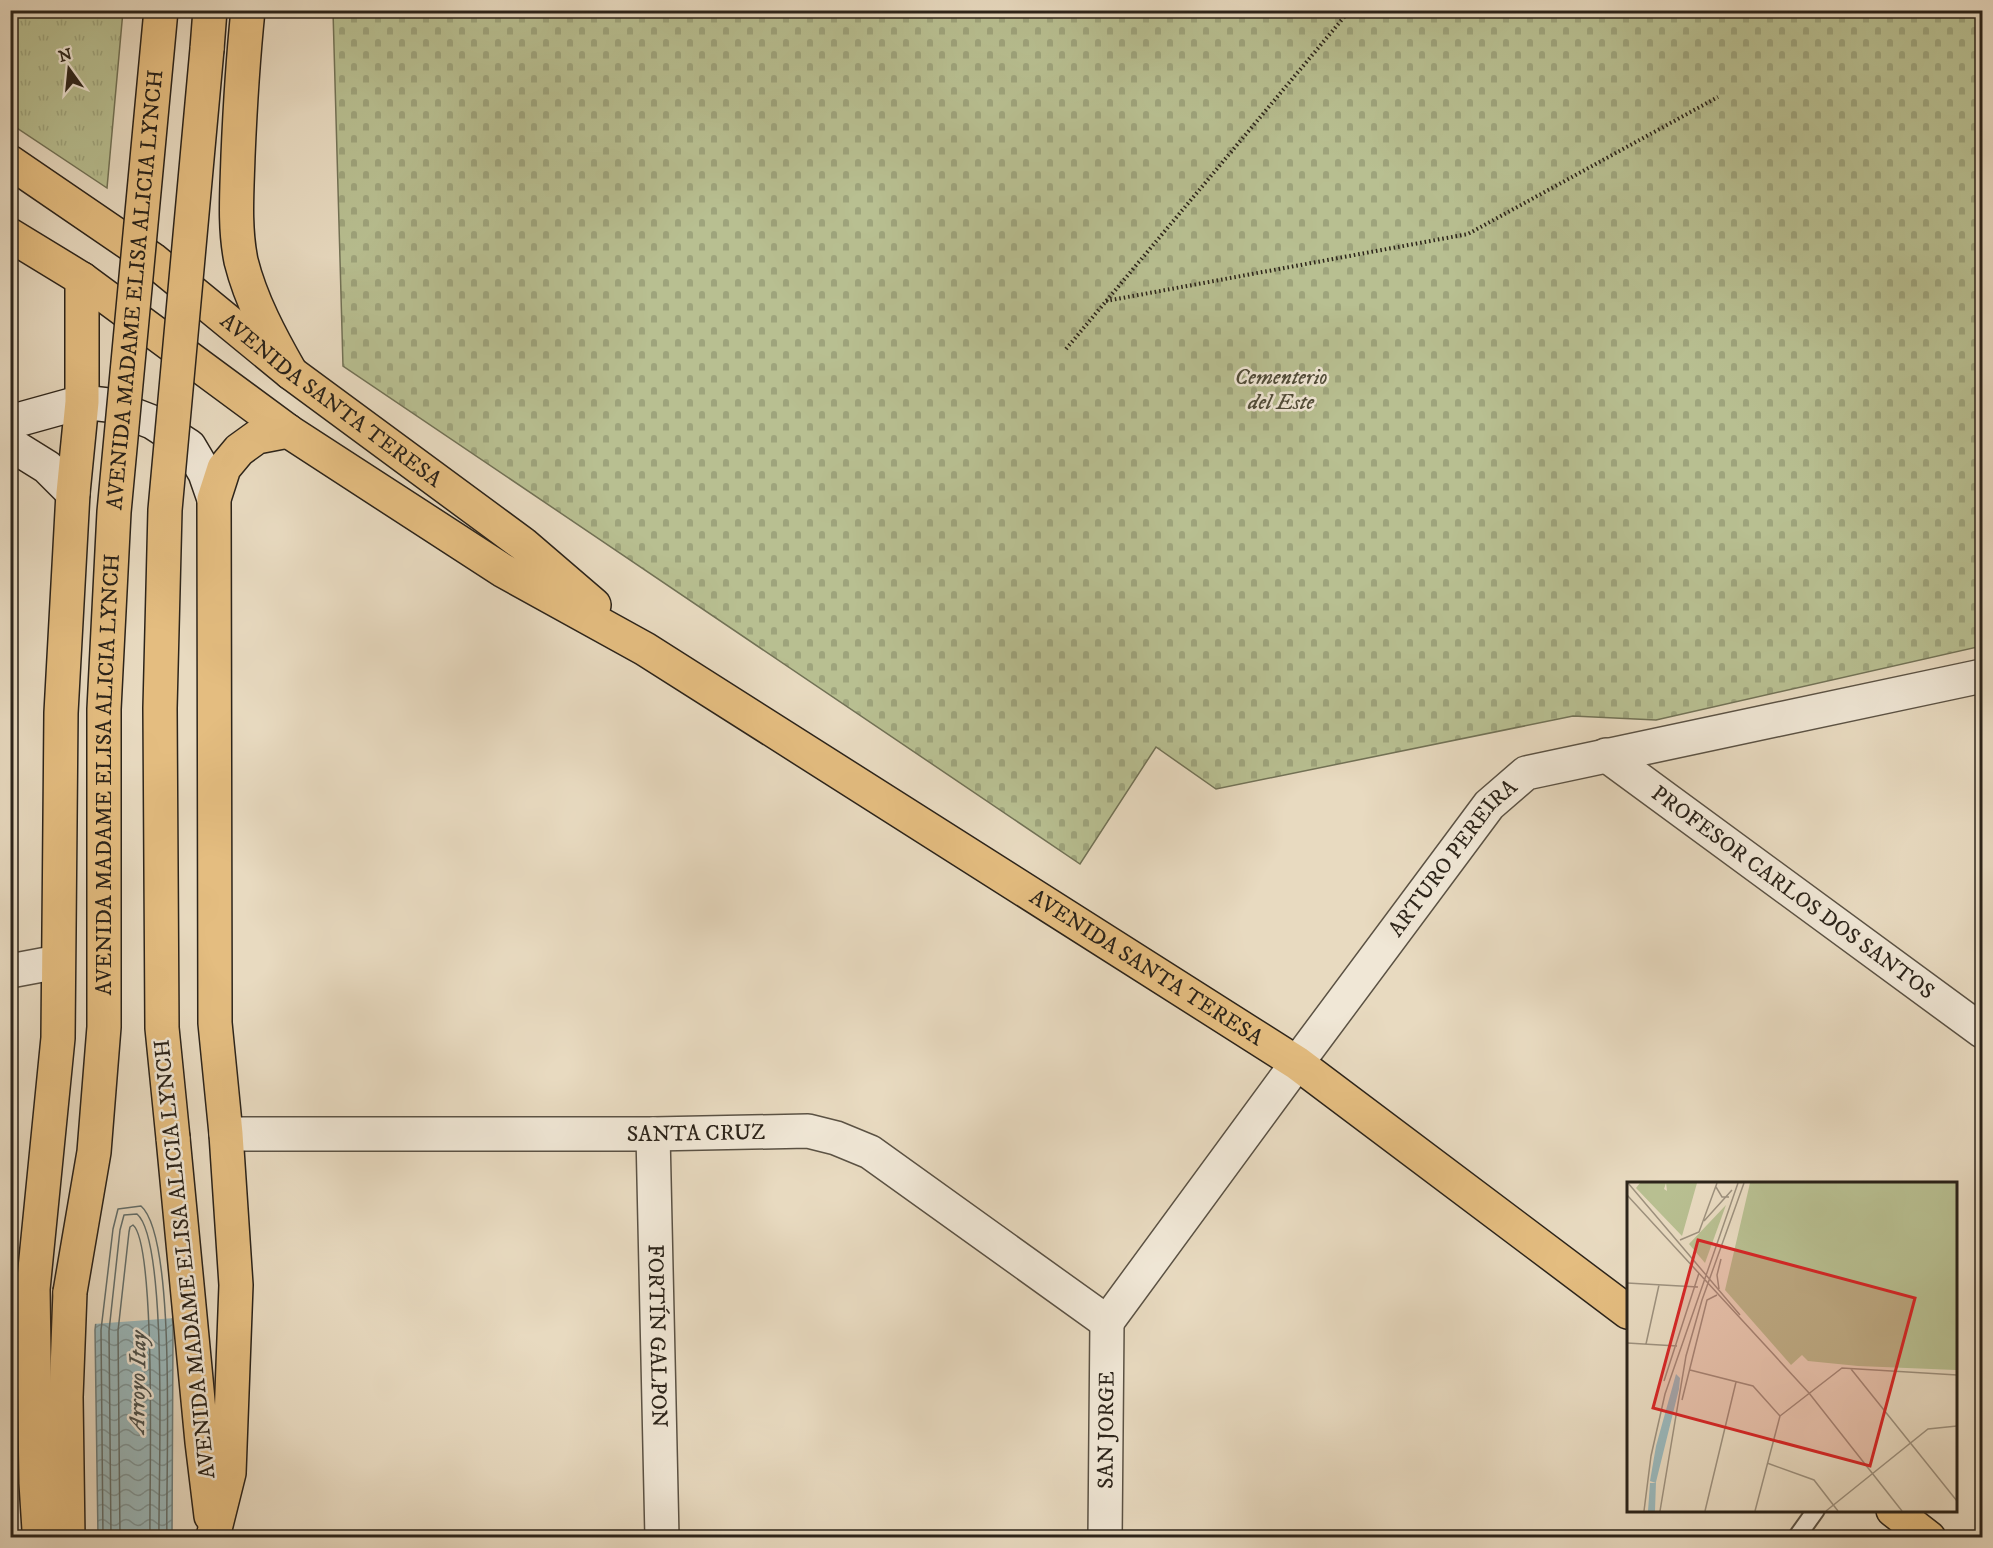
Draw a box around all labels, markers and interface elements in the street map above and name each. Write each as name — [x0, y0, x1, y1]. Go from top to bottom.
north arrow — [39, 39, 99, 99]
text: N — [56, 44, 74, 67]
street label: AVENIDA MADAME ELISA ALICIA LYNCH — [101, 68, 169, 511]
street label: AVENIDA SANTA TERESA — [215, 307, 448, 494]
park label: Cementerio del Este — [1234, 364, 1328, 416]
street label: AVENIDA MADAME ELISA ALICIA LYNCH — [90, 553, 125, 995]
street label: ARTURO PEREIRA — [1382, 773, 1523, 942]
street label: PROFESOR CARLOS DOS SANTOS — [1646, 779, 1940, 1005]
street label: AVENIDA SANTA TERESA — [1025, 883, 1269, 1052]
street label: AVENIDA MADAME ELISA ALICIA LYNCH — [148, 1038, 222, 1480]
street label: SANTA CRUZ — [627, 1118, 765, 1148]
inset map — [1627, 1182, 1957, 1512]
street label: FORTÍN GALPON — [642, 1244, 673, 1428]
water label: Arroyo Itay — [122, 1329, 154, 1436]
street label: SAN JORGE — [1092, 1371, 1120, 1489]

